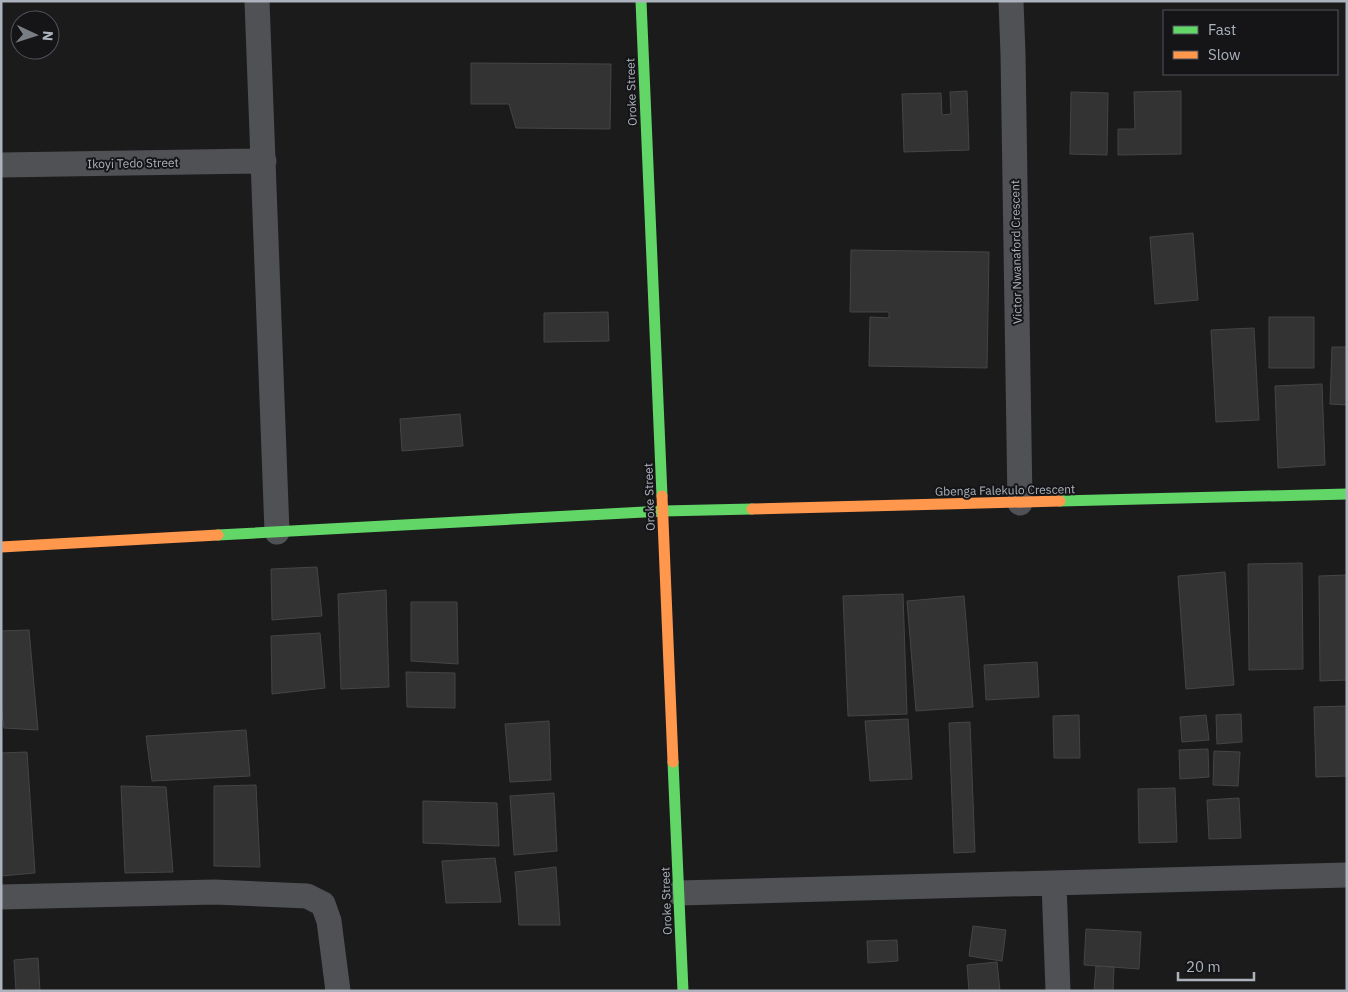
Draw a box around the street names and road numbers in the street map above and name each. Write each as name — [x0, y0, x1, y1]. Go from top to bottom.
street label: Oroke Street — [622, 58, 640, 126]
street label: Ikoyi Tedo Street — [87, 155, 179, 171]
street label: Victor Nwanaford Crescent — [1007, 180, 1025, 324]
street label: Oroke Street — [640, 463, 658, 531]
street label: Gbenga Falekulo Crescent — [935, 481, 1075, 499]
street label: Oroke Street — [657, 867, 675, 935]

